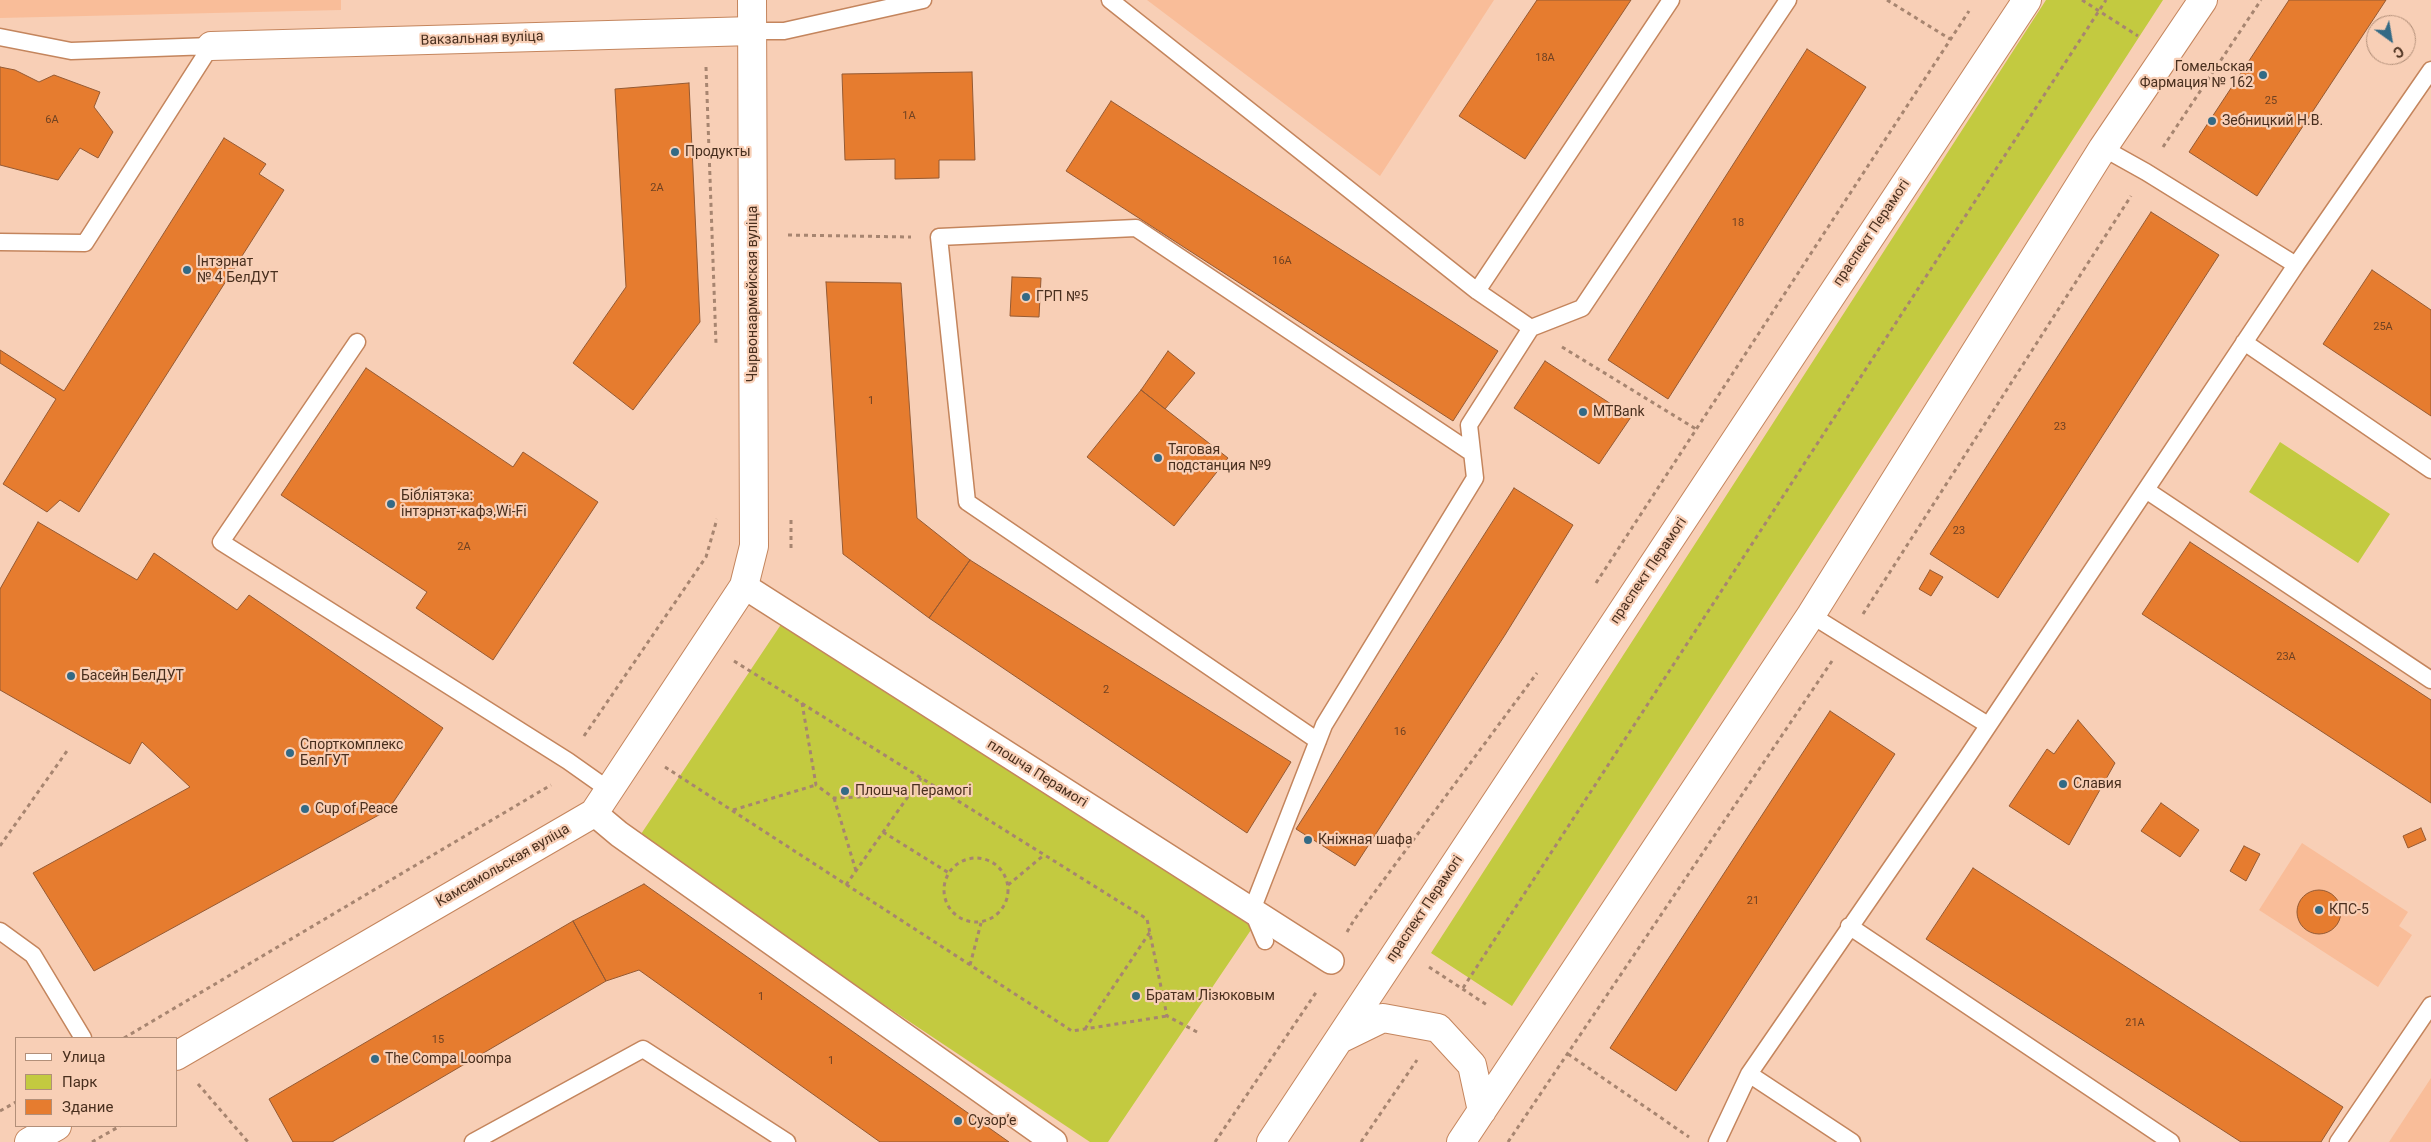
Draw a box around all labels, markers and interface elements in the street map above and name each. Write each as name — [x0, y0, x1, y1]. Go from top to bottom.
north arrow — [2366, 15, 2416, 65]
street label: Вакзальная вуліца — [420, 28, 544, 50]
text: С — [2390, 43, 2407, 61]
house number: 18А — [1535, 51, 1555, 65]
place label: Гомельская Фармация № 162 — [2140, 59, 2253, 92]
marker: Гомельская Фармация № 162 — [2257, 69, 2269, 81]
house number: 25 — [2265, 94, 2277, 108]
house number: 1А — [902, 109, 916, 123]
house number: 6А — [45, 113, 59, 127]
place label: Зебницкий Н.В. — [2222, 113, 2323, 129]
marker: Зебницкий Н.В. — [2206, 115, 2218, 127]
place label: Продукты — [685, 144, 751, 160]
marker: Продукты — [669, 146, 681, 158]
street label: праспект Перамогі — [1830, 177, 1914, 289]
house number: 2А — [650, 181, 664, 195]
street label: Чырвонаармейская вуліца — [745, 206, 761, 382]
house number: 18 — [1732, 216, 1744, 230]
place label: Інтэрнат № 4 БелДУТ — [197, 254, 278, 286]
house number: 16А — [1272, 254, 1292, 268]
marker: Інтэрнат № 4 БелДУТ — [181, 264, 193, 276]
place label: ГРП №5 — [1036, 289, 1088, 305]
marker: ГРП №5 — [1020, 291, 1032, 303]
house number: 25А — [2373, 320, 2393, 334]
house number: 1 — [868, 394, 874, 408]
place label: MTBank — [1593, 404, 1645, 420]
marker: MTBank — [1577, 406, 1589, 418]
house number: 23 — [2054, 420, 2066, 434]
place label: Тяговая подстанция №9 — [1168, 442, 1271, 474]
marker: Тяговая подстанция №9 — [1152, 452, 1164, 464]
place label: Бібліятэка: інтэрнэт-кафэ,Wi-Fi — [401, 488, 527, 520]
marker: Бібліятэка: інтэрнэт-кафэ,Wi-Fi — [385, 498, 397, 510]
street label: праспект Перамогі — [1607, 515, 1691, 627]
house number: 23 — [1953, 524, 1965, 538]
house number: 2А — [457, 540, 471, 554]
house number: 23А — [2276, 650, 2296, 664]
place label: Басейн БелДУТ — [81, 668, 184, 684]
marker: Басейн БелДУТ — [65, 670, 77, 682]
house number: 2 — [1103, 683, 1109, 697]
house number: 16 — [1394, 725, 1406, 739]
street label: плошча Перамогі — [984, 736, 1090, 812]
place label: Спорткомплекс БелГУТ — [300, 737, 403, 770]
marker: Спорткомплекс БелГУТ — [284, 747, 296, 759]
place label: Славия — [2073, 776, 2122, 792]
marker: Славия — [2057, 778, 2069, 790]
place label: Плошча Перамогі — [855, 783, 972, 799]
marker: Плошча Перамогі — [839, 785, 851, 797]
place label: Cup of Peace — [315, 801, 398, 817]
marker: Cup of Peace — [299, 803, 311, 815]
street label: Камсамольская вуліца — [433, 821, 573, 911]
place label: Кніжная шафа — [1318, 832, 1413, 848]
marker: Кніжная шафа — [1302, 834, 1314, 846]
street label: праспект Перамогі — [1383, 853, 1467, 965]
house number: 21 — [1747, 894, 1759, 908]
place label: КПС-5 — [2329, 902, 2369, 918]
marker: КПС-5 — [2313, 904, 2325, 916]
place label: Братам Лізюковым — [1146, 988, 1275, 1004]
house number: 1 — [758, 990, 764, 1004]
marker: Братам Лізюковым — [1130, 990, 1142, 1002]
house number: 21А — [2125, 1016, 2145, 1030]
house number: 15 — [432, 1033, 444, 1047]
legend — [15, 1037, 178, 1127]
text: Улица — [62, 1048, 105, 1066]
place label: The Compa Loompa — [385, 1051, 512, 1067]
marker: The Compa Loompa — [369, 1053, 381, 1065]
house number: 1 — [828, 1054, 834, 1068]
text: Парк — [62, 1073, 97, 1091]
text: Здание — [62, 1098, 113, 1116]
place label: Сузорʼе — [968, 1113, 1016, 1129]
marker: Сузорʼе — [952, 1115, 964, 1127]

